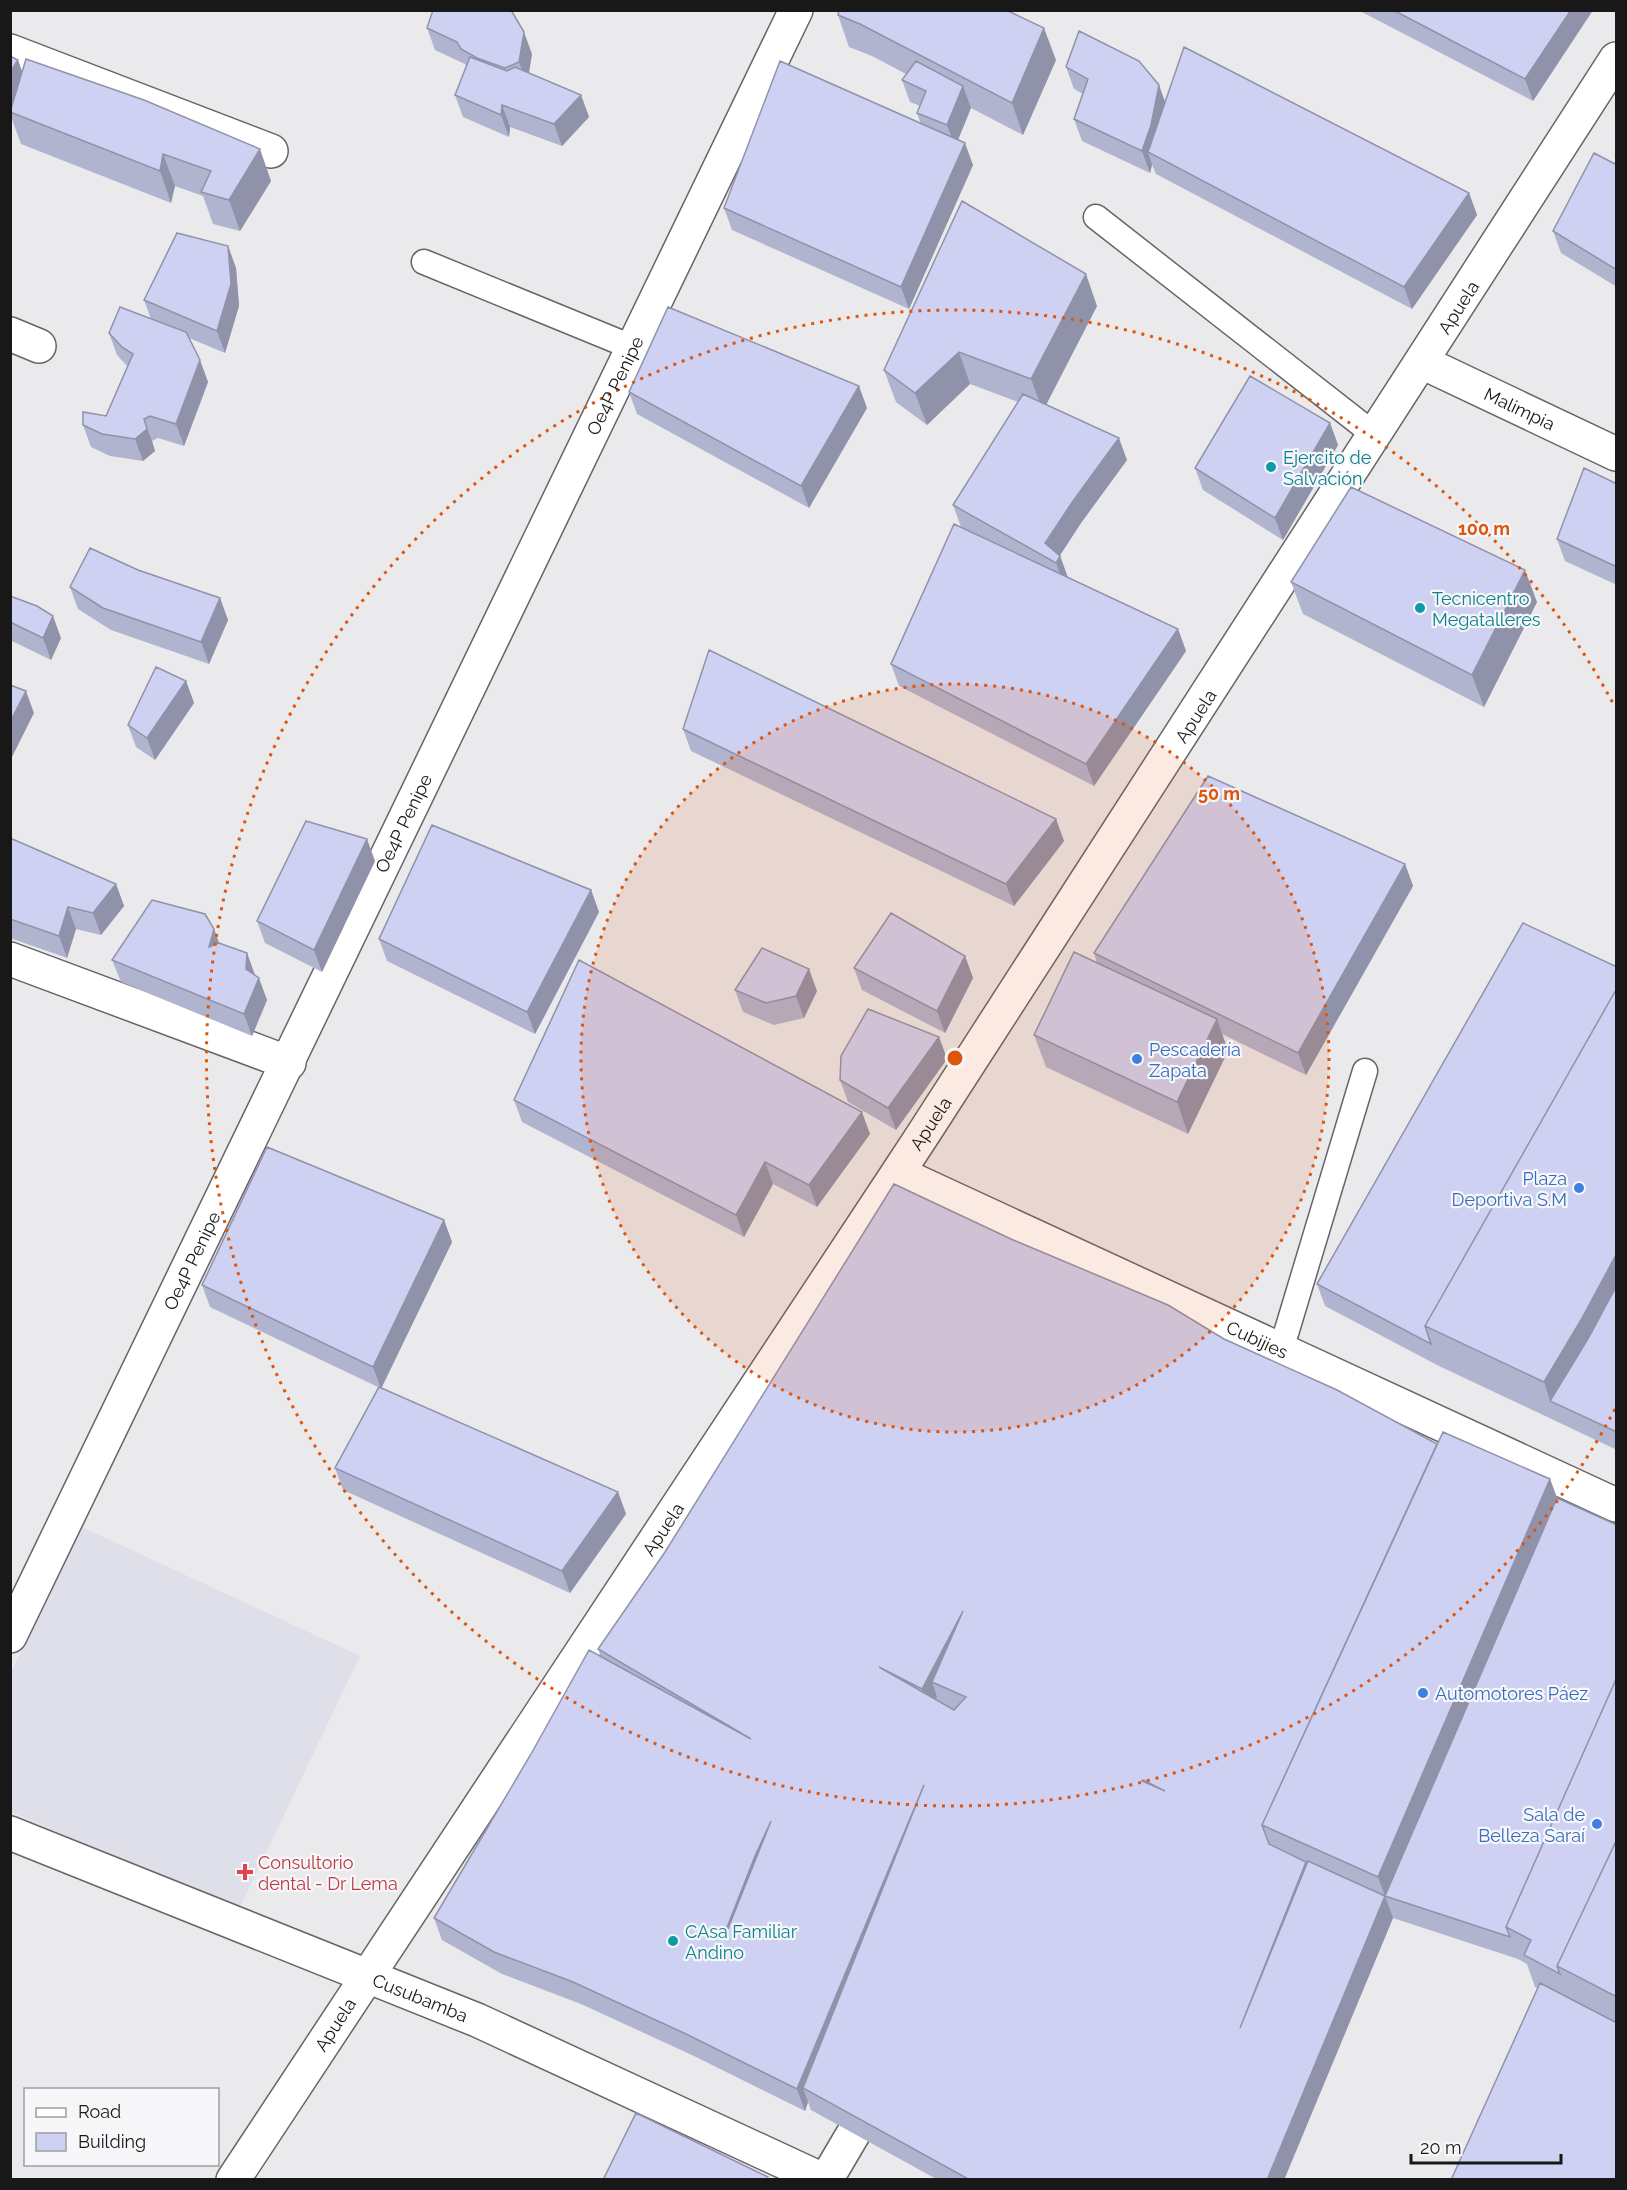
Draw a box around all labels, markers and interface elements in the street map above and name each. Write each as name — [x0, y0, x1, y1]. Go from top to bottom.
street label: Apuela — [1433, 276, 1483, 338]
street label: Oe4P Penipe — [582, 332, 647, 438]
street label: Malimpia — [1481, 383, 1559, 434]
place label: Ejercito de Salvación — [1283, 447, 1372, 489]
marker: Ejercito de Salvación — [1264, 460, 1278, 474]
text: 100 m — [1458, 518, 1510, 539]
place label: Tecnicentro Megatalleres — [1432, 588, 1541, 630]
marker: Tecnicentro Megatalleres — [1413, 601, 1427, 615]
street label: Apuela — [1170, 685, 1220, 747]
street label: Oe4P Penipe — [370, 770, 436, 876]
text: 50 m — [1198, 783, 1240, 804]
place label: Pescadería Zapata — [1149, 1039, 1241, 1081]
centre of rings — [945, 1048, 965, 1068]
marker: Pescadería Zapata — [1130, 1052, 1144, 1066]
street label: Apuela — [905, 1093, 955, 1154]
place label: Plaza Deportiva S.M — [1452, 1168, 1567, 1210]
marker: Plaza Deportiva S.M — [1572, 1181, 1586, 1195]
street label: Oe4P Penipe — [159, 1207, 224, 1313]
street label: Cubijies — [1223, 1316, 1292, 1363]
street label: Apuela — [637, 1498, 688, 1559]
place label: Automotores Páez — [1435, 1683, 1588, 1704]
marker: Automotores Páez — [1416, 1686, 1430, 1700]
place label: Sala de Belleza Saraí — [1478, 1804, 1585, 1846]
marker: Sala de Belleza Saraí — [1590, 1817, 1604, 1831]
place label: Consultorio dental - Dr Lema — [258, 1852, 398, 1894]
marker: Consultorio dental - Dr Lema — [236, 1863, 254, 1881]
place label: CAsa Familiar Andino — [685, 1921, 798, 1963]
marker: CAsa Familiar Andino — [666, 1934, 680, 1948]
street label: Cusubamba — [370, 1969, 471, 2026]
street label: Apuela — [310, 1994, 360, 2055]
legend — [24, 2088, 219, 2166]
text: Road — [78, 2101, 121, 2122]
scale bar — [1411, 2127, 1561, 2165]
text: Building — [78, 2131, 146, 2152]
text: 20 m — [1420, 2137, 1462, 2158]

